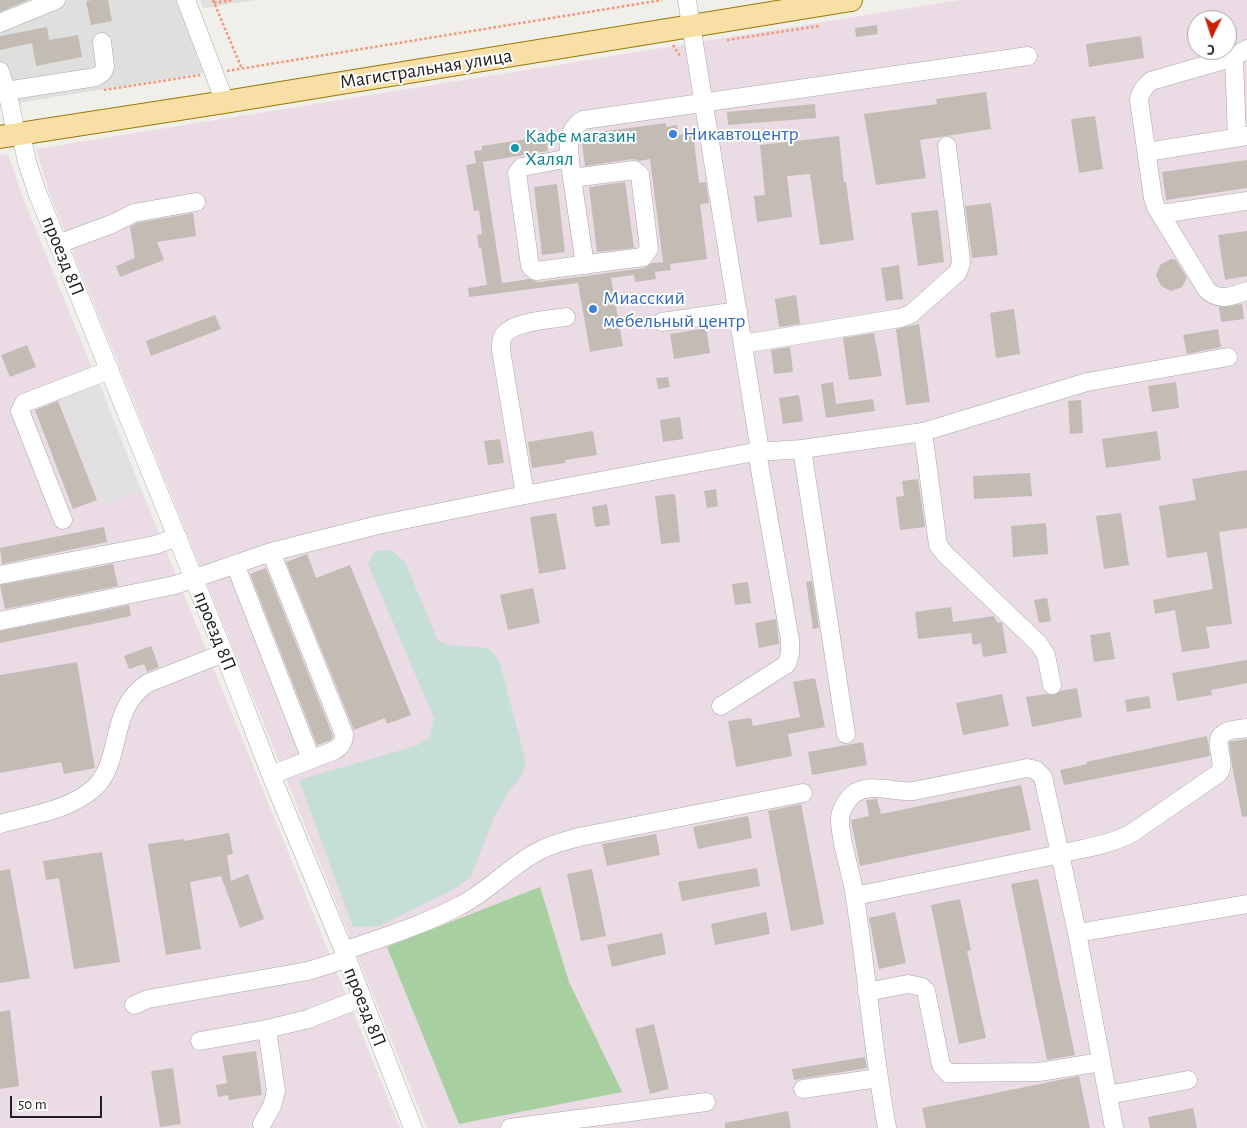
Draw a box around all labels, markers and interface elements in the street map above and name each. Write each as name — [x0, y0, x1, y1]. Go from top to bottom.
north arrow — [1187, 10, 1237, 60]
text: С — [1207, 42, 1215, 56]
street label: Магистральная улица — [338, 43, 514, 95]
place label: Никавтоцентр — [683, 122, 799, 146]
place label: Кафе магазин Халял — [525, 124, 636, 171]
marker: Никавтоцентр — [667, 128, 679, 140]
marker: Кафе магазин Халял — [509, 142, 521, 154]
street label: проезд 8П — [36, 213, 90, 299]
place label: Миасский мебельный центр — [603, 286, 745, 333]
marker: Миасский мебельный центр — [587, 303, 599, 315]
street label: проезд 8П — [188, 588, 242, 674]
street label: проезд 8П — [338, 964, 392, 1050]
scale bar — [12, 1086, 105, 1118]
text: 50 m — [18, 1097, 47, 1112]

